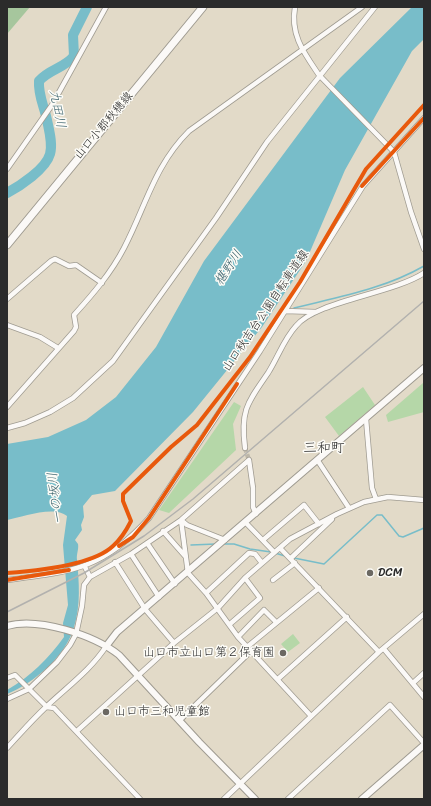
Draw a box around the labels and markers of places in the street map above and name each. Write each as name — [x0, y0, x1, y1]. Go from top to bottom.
place label: DCM — [378, 566, 402, 580]
marker: DCM — [365, 568, 375, 578]
place label: 山口市立山口第２保育園 — [143, 646, 275, 660]
marker: 山口市立山口第２保育園 — [278, 648, 288, 658]
place label: 山口市三和児童館 — [114, 705, 210, 719]
marker: 山口市三和児童館 — [101, 707, 111, 717]

